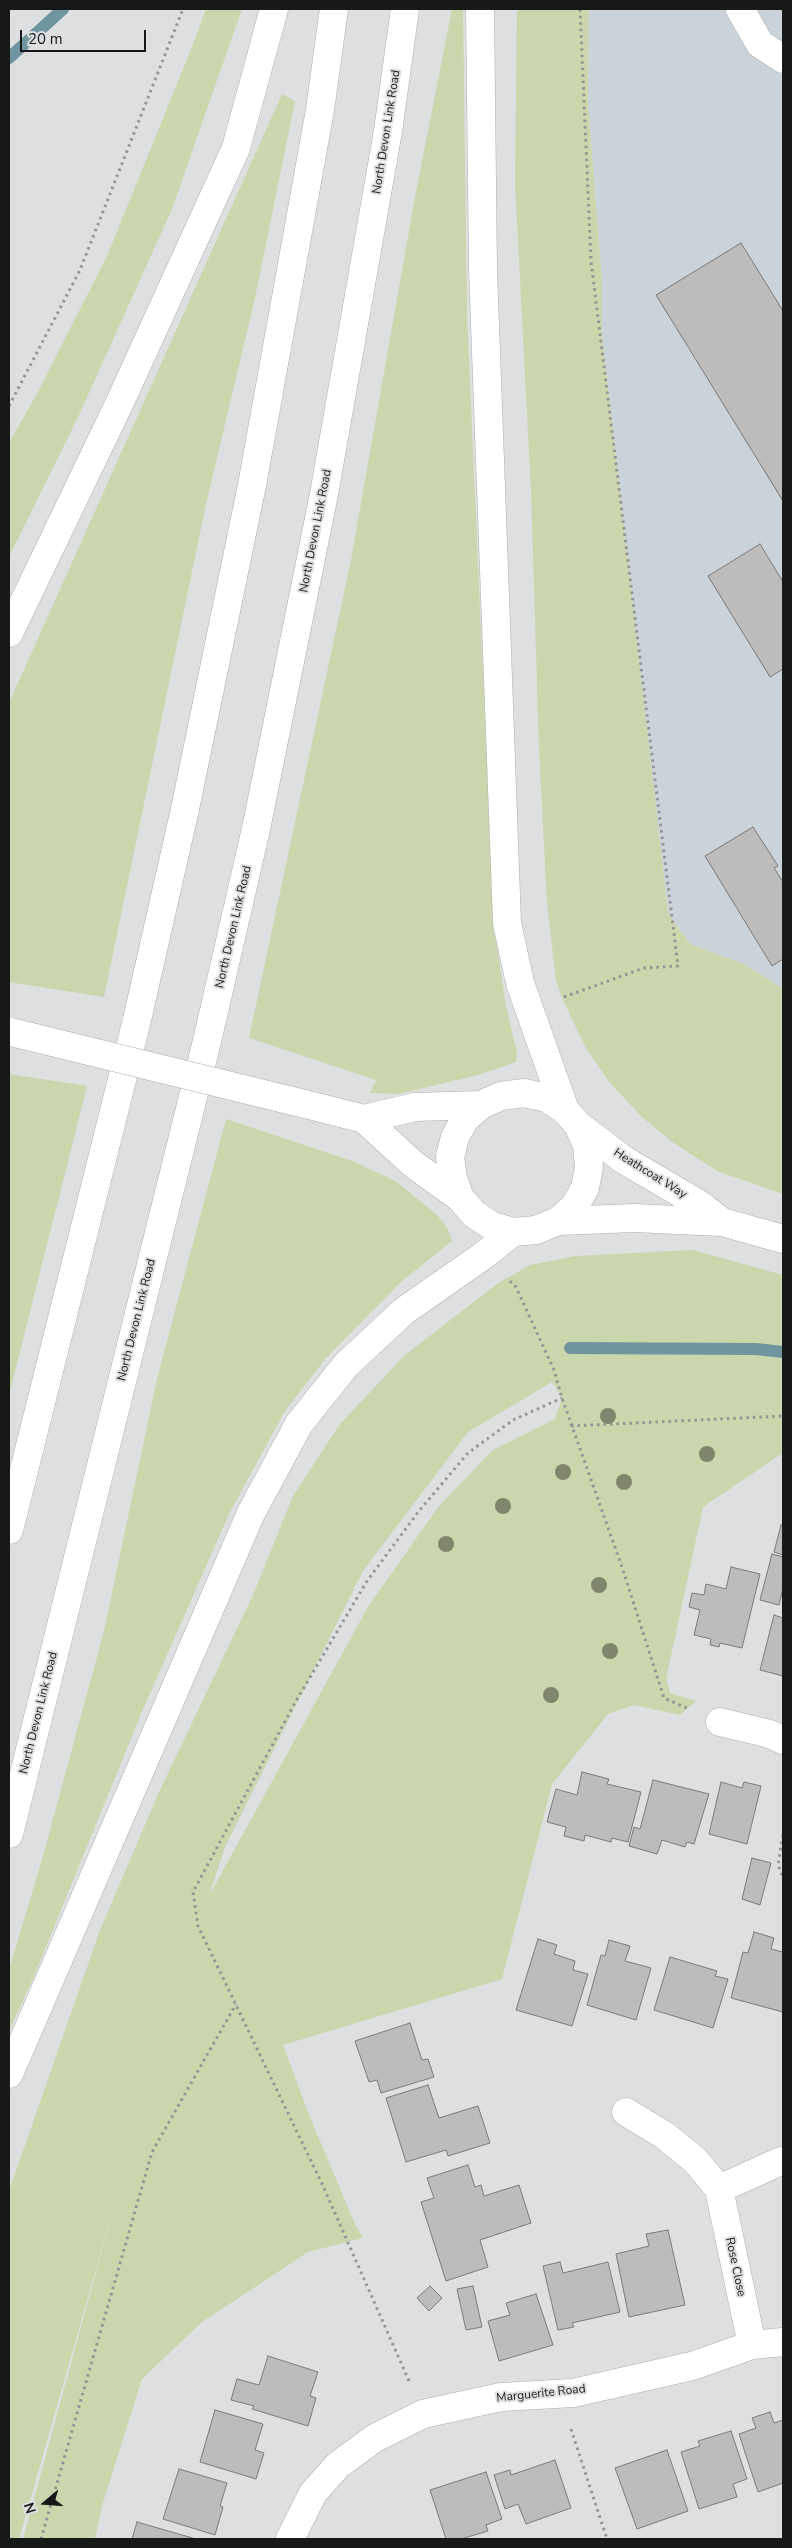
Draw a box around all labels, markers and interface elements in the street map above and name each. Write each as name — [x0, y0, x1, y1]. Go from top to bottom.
scale bar — [22, 20, 149, 52]
text: 20 m — [28, 29, 63, 49]
street label: North Devon Link Road — [370, 69, 404, 195]
street label: North Devon Link Road — [297, 468, 335, 594]
street label: North Devon Link Road — [213, 864, 255, 990]
street label: Heathcoat Way — [611, 1146, 689, 1202]
street label: North Devon Link Road — [115, 1257, 159, 1383]
street label: North Devon Link Road — [17, 1650, 61, 1776]
street label: Rose Close — [722, 2236, 748, 2298]
street label: Marguerite Road — [496, 2382, 586, 2406]
north arrow — [20, 2478, 70, 2528]
text: N — [20, 2500, 41, 2516]

